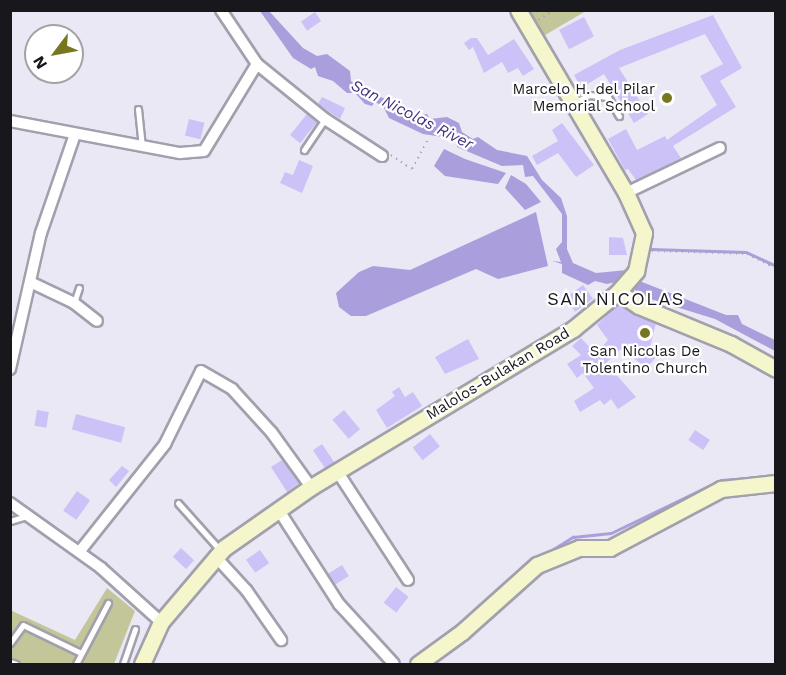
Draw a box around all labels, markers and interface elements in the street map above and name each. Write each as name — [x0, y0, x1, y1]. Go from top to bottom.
north arrow — [24, 24, 84, 84]
text: N — [29, 53, 51, 73]
water label: San Nicolas River — [348, 76, 476, 154]
place label: Marcelo H. del Pilar Memorial School — [512, 80, 655, 115]
marker: Marcelo H. del Pilar Memorial School — [660, 91, 674, 105]
district label: SAN NICOLAS — [547, 288, 685, 310]
street label: Malolos-Bulakan Road — [423, 324, 573, 424]
marker: San Nicolas De Tolentino Church — [638, 326, 652, 340]
place label: San Nicolas De Tolentino Church — [583, 342, 707, 377]

